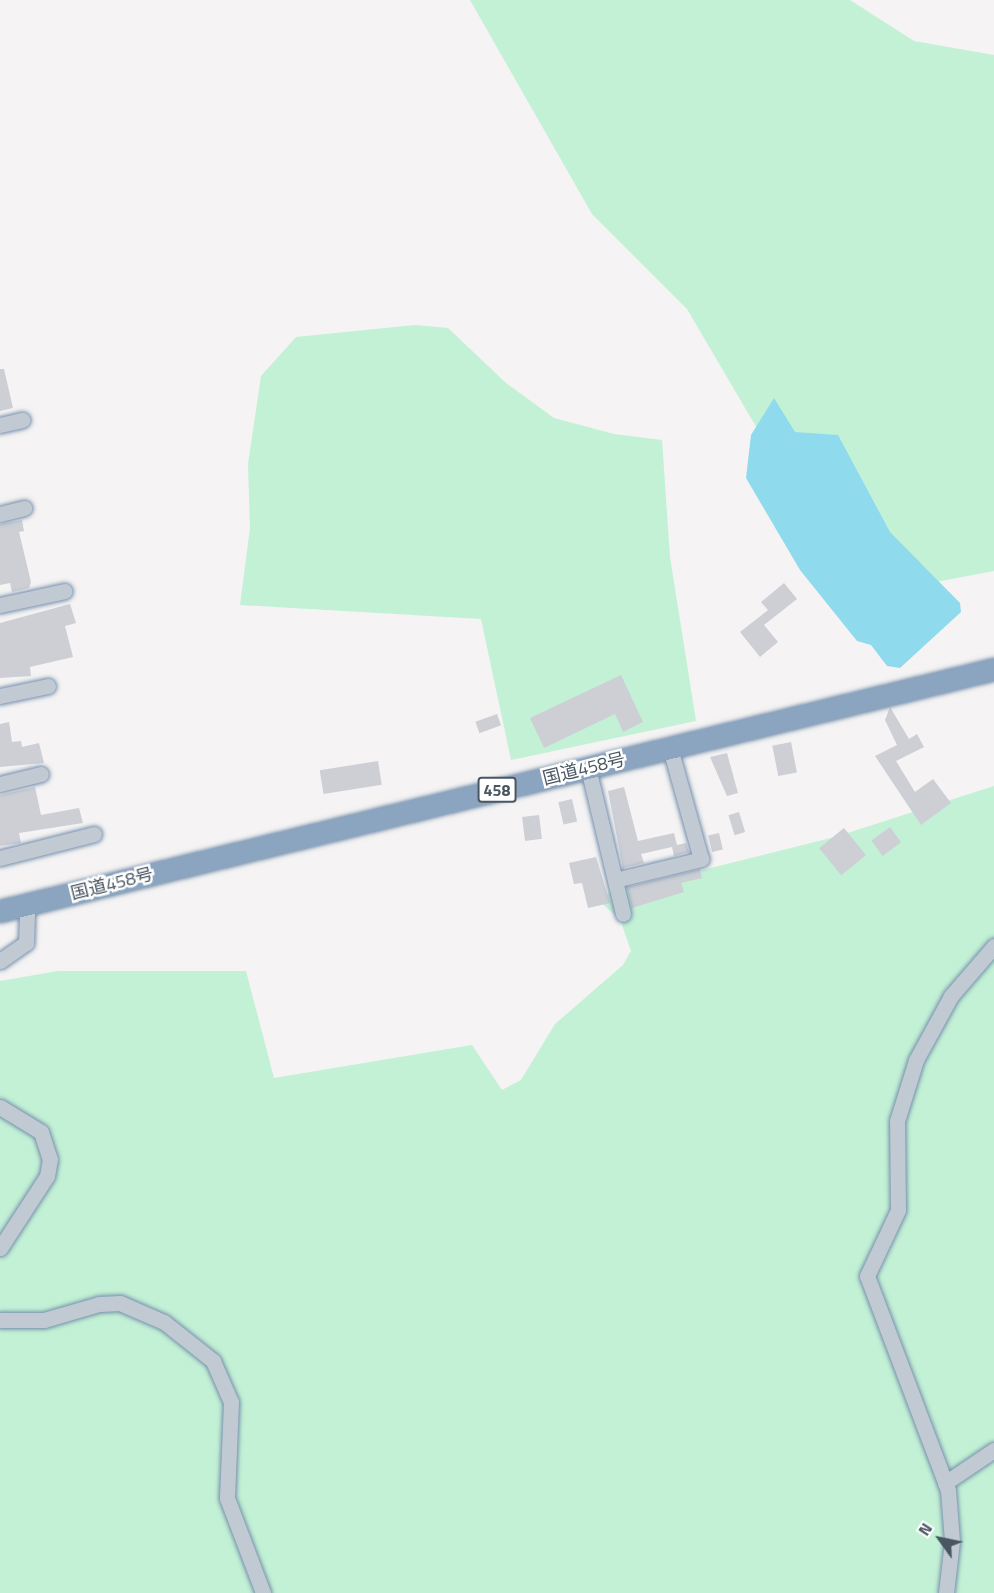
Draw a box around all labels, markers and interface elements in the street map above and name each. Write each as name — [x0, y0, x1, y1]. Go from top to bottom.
street label: 国道458号 — [541, 748, 627, 790]
road number: 458 — [478, 777, 516, 803]
street label: 国道458号 — [69, 863, 155, 905]
north arrow — [910, 1509, 970, 1569]
text: N — [912, 1518, 938, 1540]

